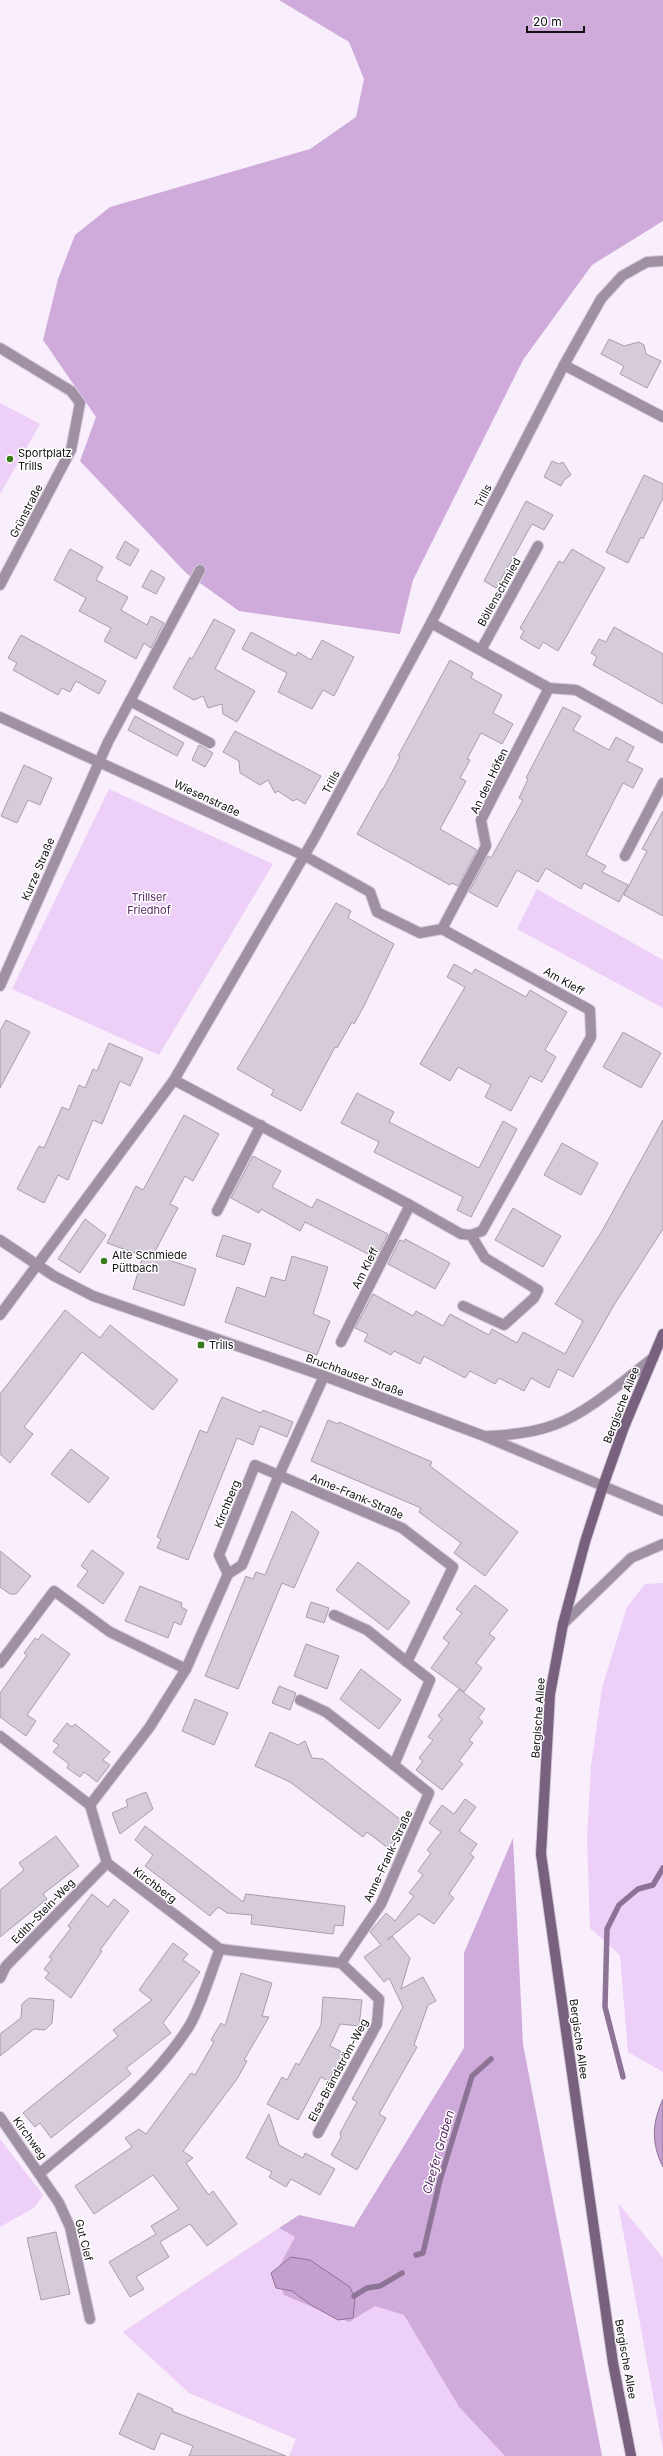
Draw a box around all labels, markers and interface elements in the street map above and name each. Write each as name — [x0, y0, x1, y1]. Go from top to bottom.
scale bar — [527, 8, 584, 34]
text: 20 m — [533, 14, 562, 29]
place label: Sportplatz Trills — [18, 446, 72, 473]
marker: Sportplatz Trills — [5, 454, 15, 464]
street label: Grünstraße — [7, 482, 45, 540]
street label: Trills — [471, 482, 495, 510]
street label: Böllenschmied — [474, 555, 524, 629]
street label: An den Höfen — [467, 746, 511, 816]
street label: Trills — [319, 768, 343, 796]
street label: Wiesenstraße — [172, 777, 242, 819]
street label: Kurze Straße — [18, 835, 58, 903]
park label: Trillser Friedhof — [127, 890, 171, 917]
street label: Am Kleff — [541, 964, 587, 998]
street label: Am Kleff — [349, 1245, 381, 1291]
place label: Alte Schmiede Püttbach — [112, 1248, 187, 1275]
marker: Alte Schmiede Püttbach — [99, 1256, 109, 1266]
place label: Trills — [209, 1338, 234, 1352]
marker: Trills — [196, 1340, 206, 1350]
street label: Bruchhauser Straße — [304, 1351, 406, 1399]
street label: Bergische Allee — [600, 1365, 642, 1445]
street label: Anne-Frank-Straße — [308, 1470, 406, 1522]
street label: Kirchberg — [211, 1478, 243, 1530]
street label: Bergische Allee — [528, 1677, 548, 1759]
street label: Anne-Frank-Straße — [361, 1808, 415, 1904]
street label: Kirchberg — [130, 1864, 180, 1906]
street label: Edith-Stein-Weg — [8, 1875, 78, 1947]
street label: Bergische Allee — [566, 1998, 592, 2080]
street label: Elsa-Brändström-Weg — [305, 2016, 371, 2124]
water label: Cleefer Graben — [419, 2108, 457, 2196]
street label: Kirchweg — [10, 2114, 50, 2162]
street label: Gut Clef — [72, 2218, 96, 2262]
street label: Bergische Allee — [612, 2318, 640, 2400]

